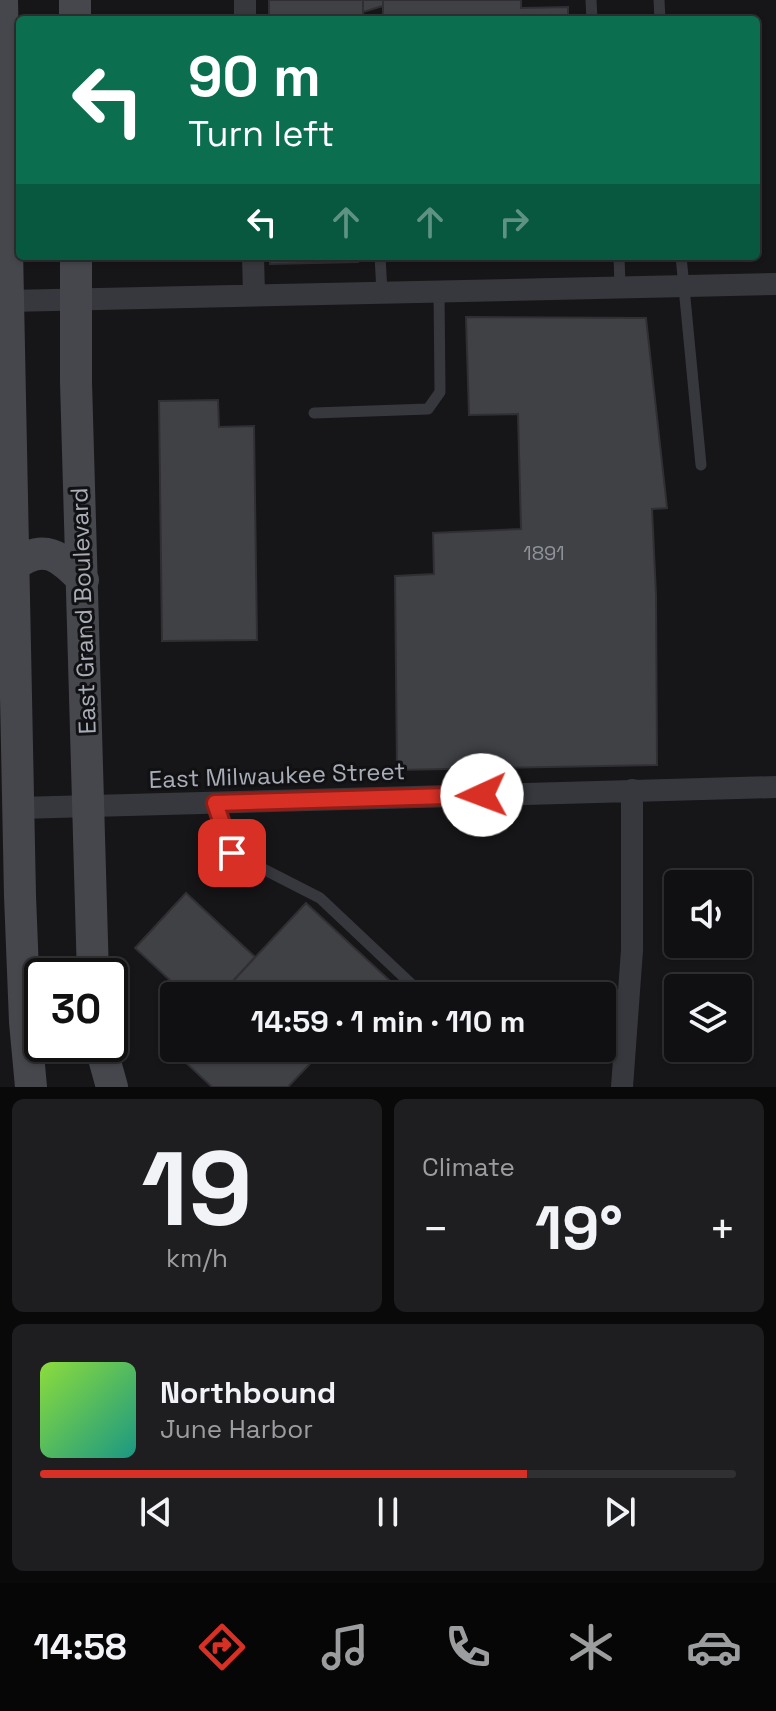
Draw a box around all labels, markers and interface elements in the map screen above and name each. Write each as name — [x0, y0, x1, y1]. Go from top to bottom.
text: 90 m — [188, 41, 321, 112]
icon: left — [56, 48, 160, 152]
text: Turn left — [188, 111, 335, 157]
icon: left — [240, 200, 284, 244]
icon: ahead — [324, 200, 368, 244]
icon: ahead — [408, 200, 452, 244]
icon: right — [492, 200, 536, 244]
street label: East Grand Boulevard — [63, 487, 103, 735]
house number: 1891 — [523, 540, 565, 566]
position arrow — [440, 753, 524, 837]
street label: East Milwaukee Street — [148, 755, 406, 795]
pin — [198, 819, 266, 887]
icon: arrive — [210, 831, 254, 875]
map controls — [664, 870, 752, 1062]
button: sound — [664, 870, 752, 958]
speed limit sign: 30 — [24, 958, 128, 1062]
button: layers — [664, 974, 752, 1062]
text: 14:59 · 1 min · 110 m — [251, 1002, 525, 1041]
text: 19 — [141, 1123, 253, 1255]
text: Climate — [422, 1150, 515, 1184]
text: 19° — [535, 1190, 623, 1267]
text: − — [422, 1201, 449, 1257]
text: + — [709, 1201, 736, 1257]
text: km/h — [166, 1241, 228, 1275]
text: Northbound — [160, 1373, 336, 1412]
text: June Harbor — [160, 1412, 313, 1446]
icon: previous — [134, 1490, 178, 1534]
icon: pause — [366, 1490, 410, 1534]
icon: next — [598, 1490, 642, 1534]
icon: directions — [194, 1619, 250, 1675]
icon: music — [317, 1619, 373, 1675]
icon: phone — [440, 1619, 496, 1675]
icon: climate — [563, 1619, 619, 1675]
icon: car — [686, 1619, 742, 1675]
text: 14:58 — [34, 1624, 127, 1670]

